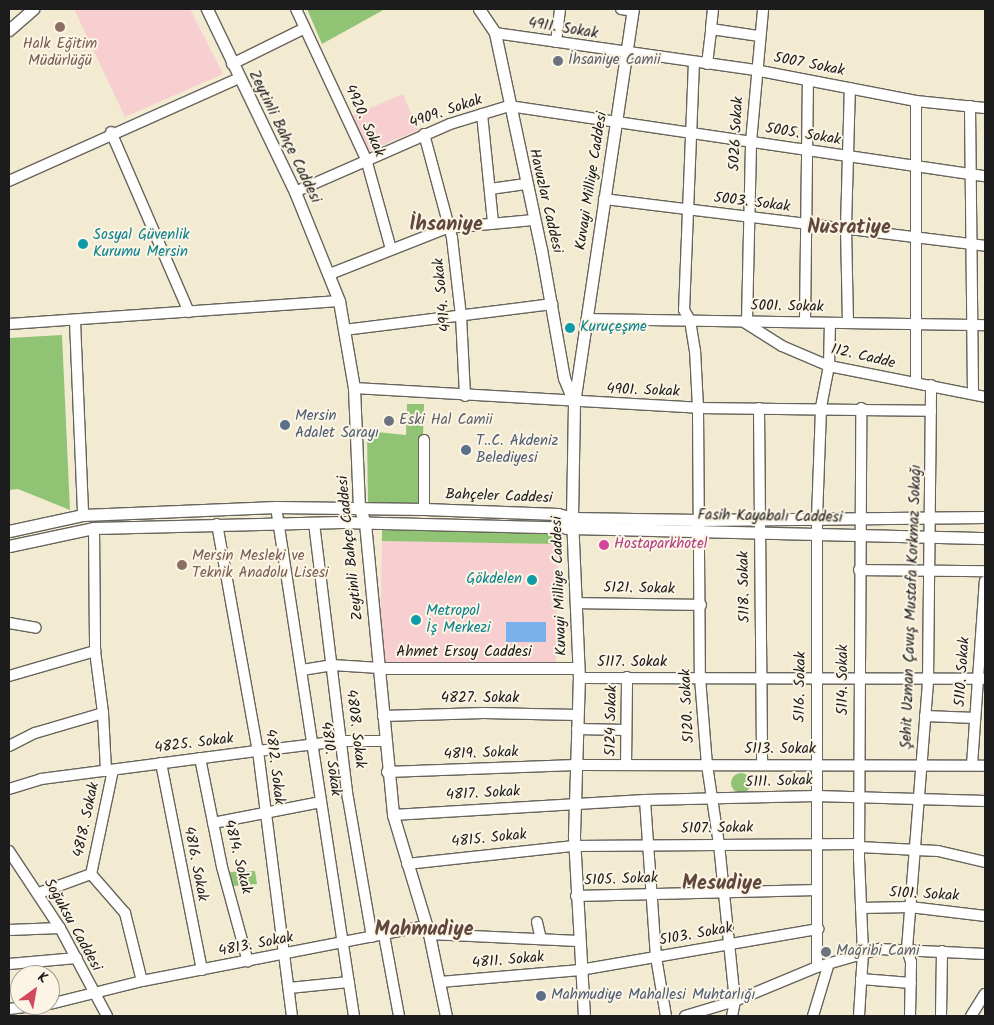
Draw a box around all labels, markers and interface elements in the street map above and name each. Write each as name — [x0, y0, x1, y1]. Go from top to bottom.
street label: 4911. Sokak — [527, 15, 599, 43]
marker: Halk Eğitim Müdürlüğü — [54, 21, 66, 33]
place label: Halk Eğitim Müdürlüğü — [23, 35, 97, 70]
street label: 5007 Sokak — [772, 49, 846, 81]
place label: İhsaniye Camii — [568, 52, 661, 70]
marker: İhsaniye Camii — [552, 55, 564, 67]
street label: Zeytinli Bahçe Caddesi — [244, 68, 324, 206]
street label: 4920. Sokak — [340, 82, 388, 160]
street label: 4909. Sokak — [407, 91, 485, 133]
street label: 5026 Sokak — [726, 96, 748, 172]
street label: Kuvayi Milliye Caddesi — [572, 111, 612, 251]
street label: 5005. Sokak — [764, 120, 842, 150]
street label: Havuzlar Caddesi — [524, 147, 566, 255]
street label: 5003. Sokak — [713, 189, 791, 217]
district label: İhsaniye — [409, 213, 483, 237]
district label: Nusratiye — [807, 216, 891, 240]
place label: Sosyal Güvenlik Kurumu Mersin — [93, 226, 190, 261]
marker: Sosyal Güvenlik Kurumu Mersin — [77, 238, 89, 250]
street label: 4914. Sokak — [430, 257, 456, 333]
street label: 5001. Sokak — [750, 297, 824, 317]
place label: Kuruçeşme — [580, 319, 647, 337]
marker: Kuruçeşme — [564, 322, 576, 334]
street label: 112. Cadde — [829, 341, 897, 373]
street label: 4901. Sokak — [606, 381, 680, 401]
place label: Mersin Adalet Sarayı — [295, 407, 379, 442]
place label: Eski Hal Camii — [399, 412, 493, 430]
marker: Eski Hal Camii — [383, 415, 395, 427]
marker: Mersin Adalet Sarayı — [279, 419, 291, 431]
place label: T..C. Akdeniz Belediyesi — [476, 432, 558, 467]
marker: T..C. Akdeniz Belediyesi — [460, 444, 472, 456]
street label: Şehit Uzman Çavuş Mustafa Korkmaz Sokağı — [898, 464, 926, 750]
street label: Zeytinli Bahçe Caddesi — [334, 475, 368, 621]
street label: Bahçeler Caddesi — [445, 486, 553, 508]
street label: Fasih Kayabalı Caddesi — [697, 507, 843, 527]
street label: Kuvayi Milliye Caddesi — [549, 516, 571, 656]
place label: Hostaparkhotel — [614, 536, 707, 554]
marker: Hostaparkhotel — [598, 539, 610, 551]
place label: Mersin Mesleki ve Teknik Anadolu Lisesi — [192, 547, 329, 582]
street label: 5118. Sokak — [735, 551, 755, 623]
marker: Mersin Mesleki ve Teknik Anadolu Lisesi — [176, 559, 188, 571]
place label: Gökdelen — [466, 571, 522, 589]
marker: Gökdelen — [526, 574, 538, 586]
street label: 5121. Sokak — [603, 579, 675, 599]
place label: Metropol İş Merkezi — [426, 602, 491, 637]
marker: Metropol İş Merkezi — [410, 614, 422, 626]
street label: 5110. Sokak — [952, 636, 974, 708]
street label: Ahmet Ersoy Caddesi — [396, 644, 532, 662]
street label: 5114. Sokak — [835, 644, 853, 716]
street label: 5116. Sokak — [791, 651, 811, 723]
street label: 5117. Sokak — [597, 654, 667, 672]
street label: 5120. Sokak — [677, 668, 699, 744]
street label: 5124 Sokak — [602, 685, 622, 757]
street label: 4808. Sokak — [341, 689, 369, 769]
street label: 4827. Sokak — [441, 690, 519, 708]
street label: 4810. Sokak — [316, 721, 344, 797]
street label: 4812. Sokak — [260, 728, 288, 806]
street label: 4825. Sokak — [153, 730, 235, 758]
street label: 5113. Sokak — [744, 741, 816, 759]
street label: 4819. Sokak — [443, 744, 519, 764]
street label: 5111. Sokak — [745, 772, 813, 792]
street label: 4818. Sokak — [70, 781, 104, 859]
street label: 4817. Sokak — [445, 783, 521, 805]
street label: 4814. Sokak — [219, 818, 255, 896]
street label: 5107. Sokak — [681, 819, 753, 839]
street label: 4816. Sokak — [179, 825, 211, 903]
street label: 4815. Sokak — [451, 826, 527, 852]
street label: 5105. Sokak — [584, 870, 658, 890]
district label: Mesudiye — [682, 872, 762, 896]
street label: Soğuksu Caddesi — [39, 875, 105, 975]
street label: 5101. Sokak — [888, 884, 960, 906]
district label: Mahmudiye — [375, 918, 473, 942]
street label: 5103. Sokak — [658, 920, 734, 950]
street label: 4813. Sokak — [217, 929, 295, 961]
place label: Mağribi Cami — [836, 943, 919, 961]
marker: Mağribi Cami — [820, 946, 832, 958]
street label: 4811. Sokak — [471, 949, 545, 973]
north arrow — [10, 965, 60, 1015]
text: K — [33, 967, 52, 990]
place label: Mahmudiye Mahallesi Muhtarlığı — [551, 987, 755, 1005]
marker: Mahmudiye Mahallesi Muhtarlığı — [535, 990, 547, 1002]

